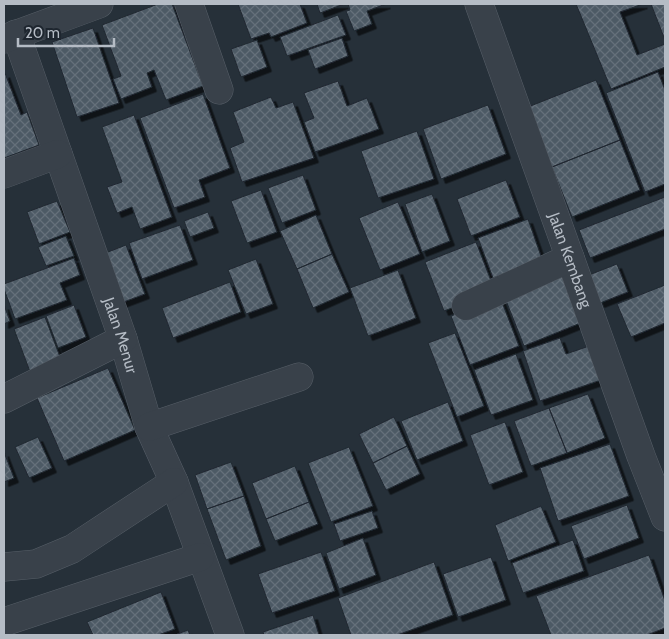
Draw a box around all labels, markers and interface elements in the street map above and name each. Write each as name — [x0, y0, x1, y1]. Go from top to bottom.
scale bar — [18, 15, 114, 47]
text: 20 m — [25, 24, 60, 42]
street label: Jalan Kembang — [544, 209, 596, 311]
street label: Jalan Menur — [99, 294, 142, 377]

